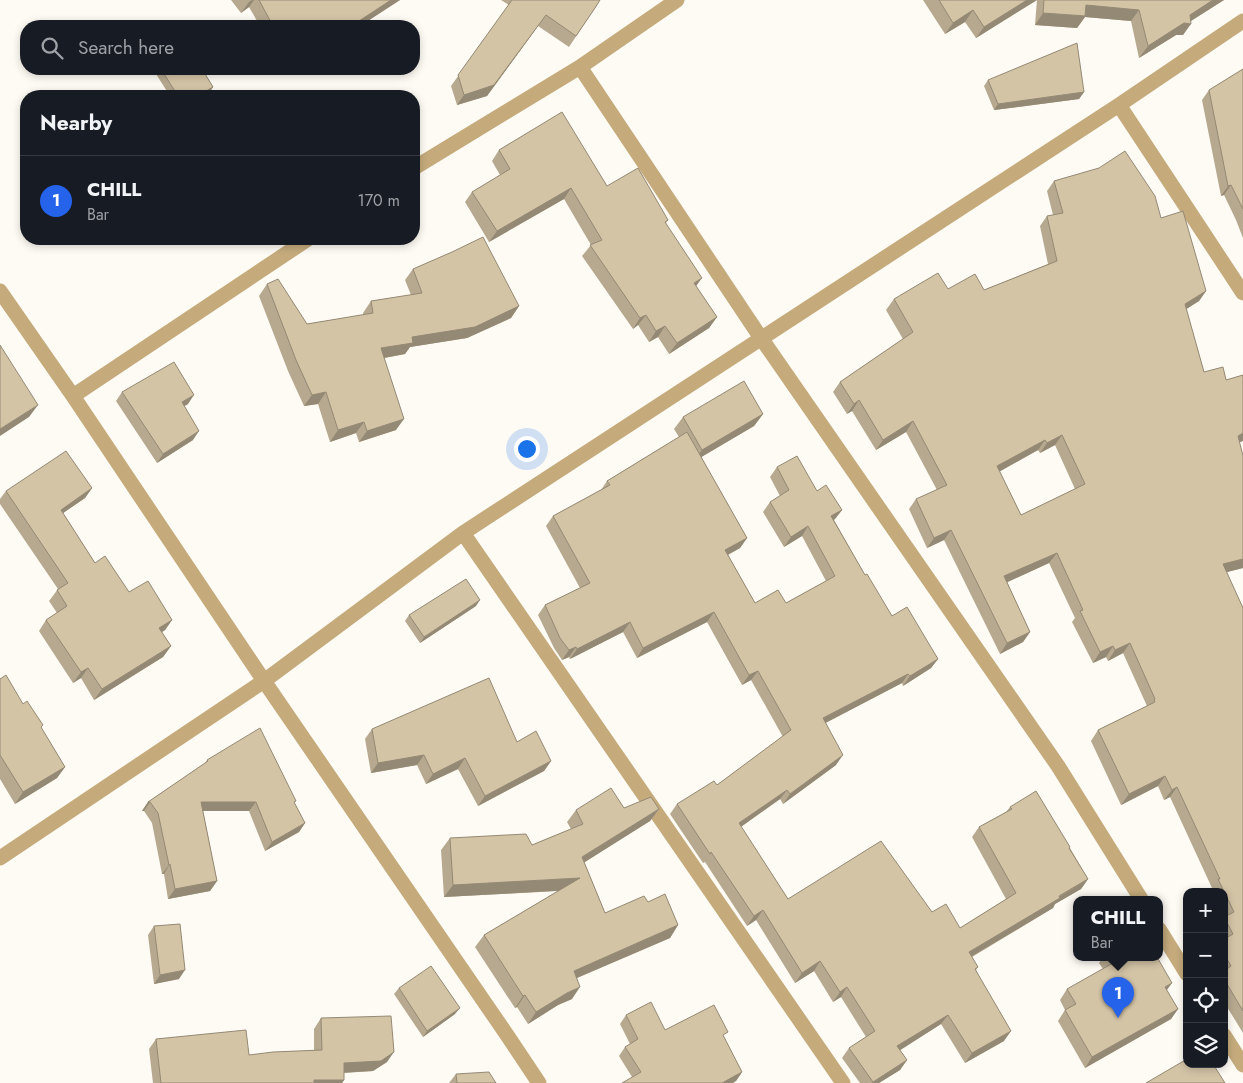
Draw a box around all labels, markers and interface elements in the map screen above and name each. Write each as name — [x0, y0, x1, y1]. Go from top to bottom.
search box — [20, 20, 420, 75]
icon: search — [38, 34, 66, 62]
text: Search here — [78, 34, 174, 61]
text: Nearby — [40, 108, 112, 138]
text: CHILL — [87, 176, 141, 203]
text: 1 — [52, 189, 60, 212]
text: 170 m — [358, 189, 400, 212]
text: Bar — [87, 203, 109, 226]
your location — [514, 436, 540, 462]
map controls — [1183, 888, 1228, 1068]
button: + — [1183, 888, 1228, 933]
popup — [1073, 896, 1163, 961]
text: CHILL — [1091, 904, 1145, 931]
text: Bar — [1091, 931, 1113, 954]
button: − — [1183, 933, 1228, 978]
pin: 1 — [1102, 977, 1134, 1018]
button: locate — [1183, 978, 1228, 1023]
button: layers — [1183, 1023, 1228, 1068]

